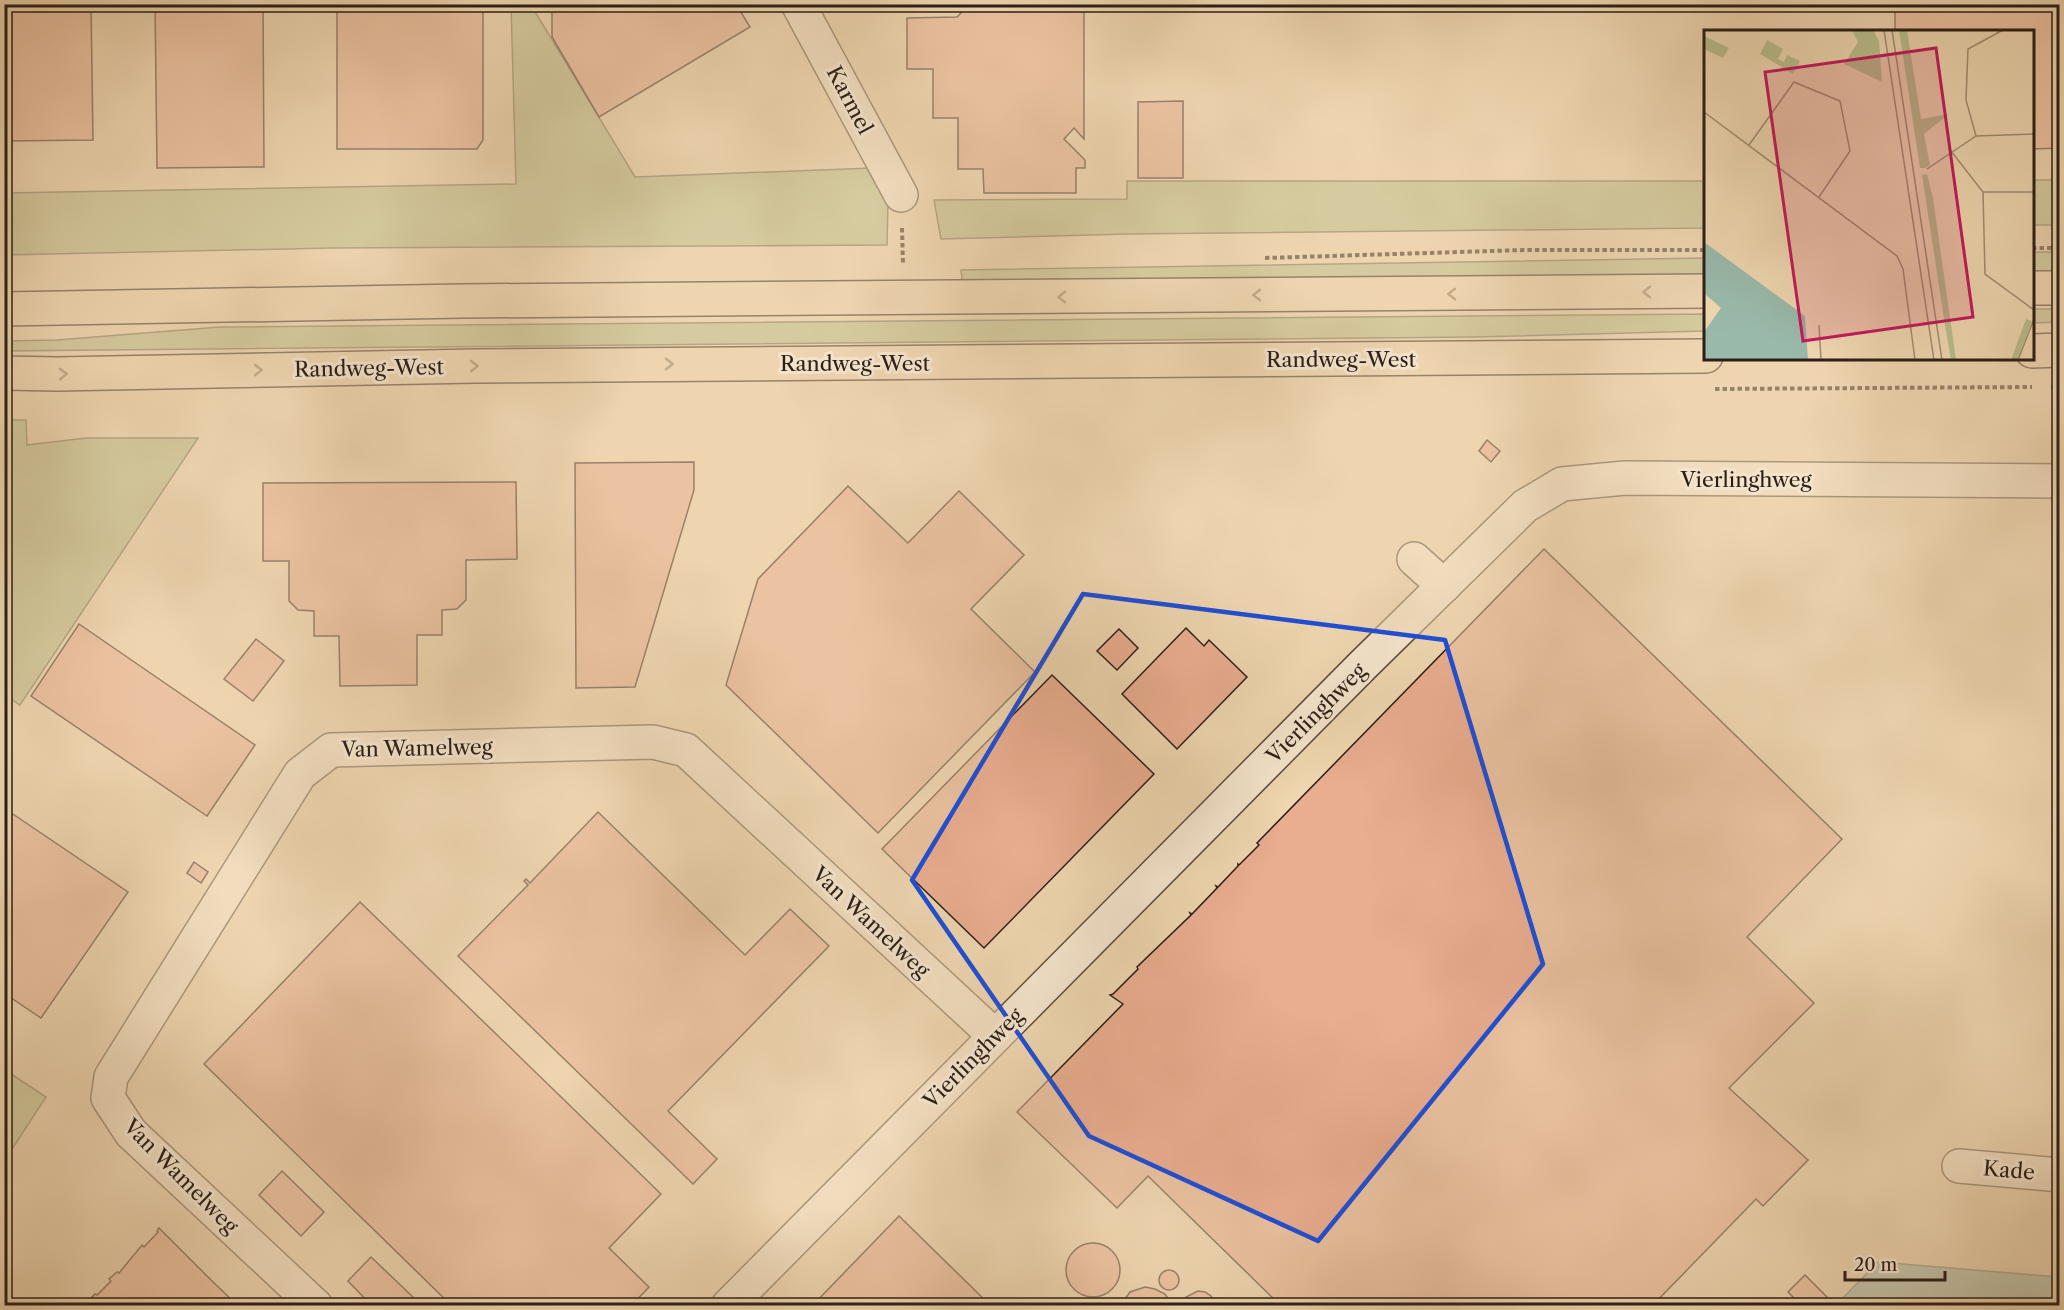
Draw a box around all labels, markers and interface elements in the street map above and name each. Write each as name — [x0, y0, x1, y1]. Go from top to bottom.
inset map — [1704, 30, 2034, 360]
street label: Karmel — [822, 62, 878, 138]
one-way arrow — [1643, 286, 1652, 298]
one-way arrow — [1448, 288, 1457, 300]
one-way arrow — [1253, 289, 1262, 301]
one-way arrow — [1058, 291, 1067, 303]
street label: Randweg-West — [1266, 347, 1416, 372]
street label: Randweg-West — [780, 351, 930, 376]
street label: Randweg-West — [294, 354, 445, 382]
one-way arrow — [664, 358, 673, 371]
one-way arrow — [469, 360, 478, 372]
one-way arrow — [253, 364, 262, 376]
one-way arrow — [58, 368, 67, 380]
street label: Vierlinghweg — [1679, 467, 1813, 492]
street label: Vierlinghweg — [1260, 657, 1372, 769]
street label: Van Wamelweg — [340, 734, 494, 762]
street label: Van Wamelweg — [806, 861, 936, 983]
street label: Vierlinghweg — [917, 1002, 1029, 1114]
street label: Van Wamelweg — [118, 1113, 244, 1239]
street label: Kade — [1982, 1155, 2036, 1185]
scale bar — [1845, 1244, 1946, 1282]
text: 20 m — [1854, 1254, 1898, 1276]

